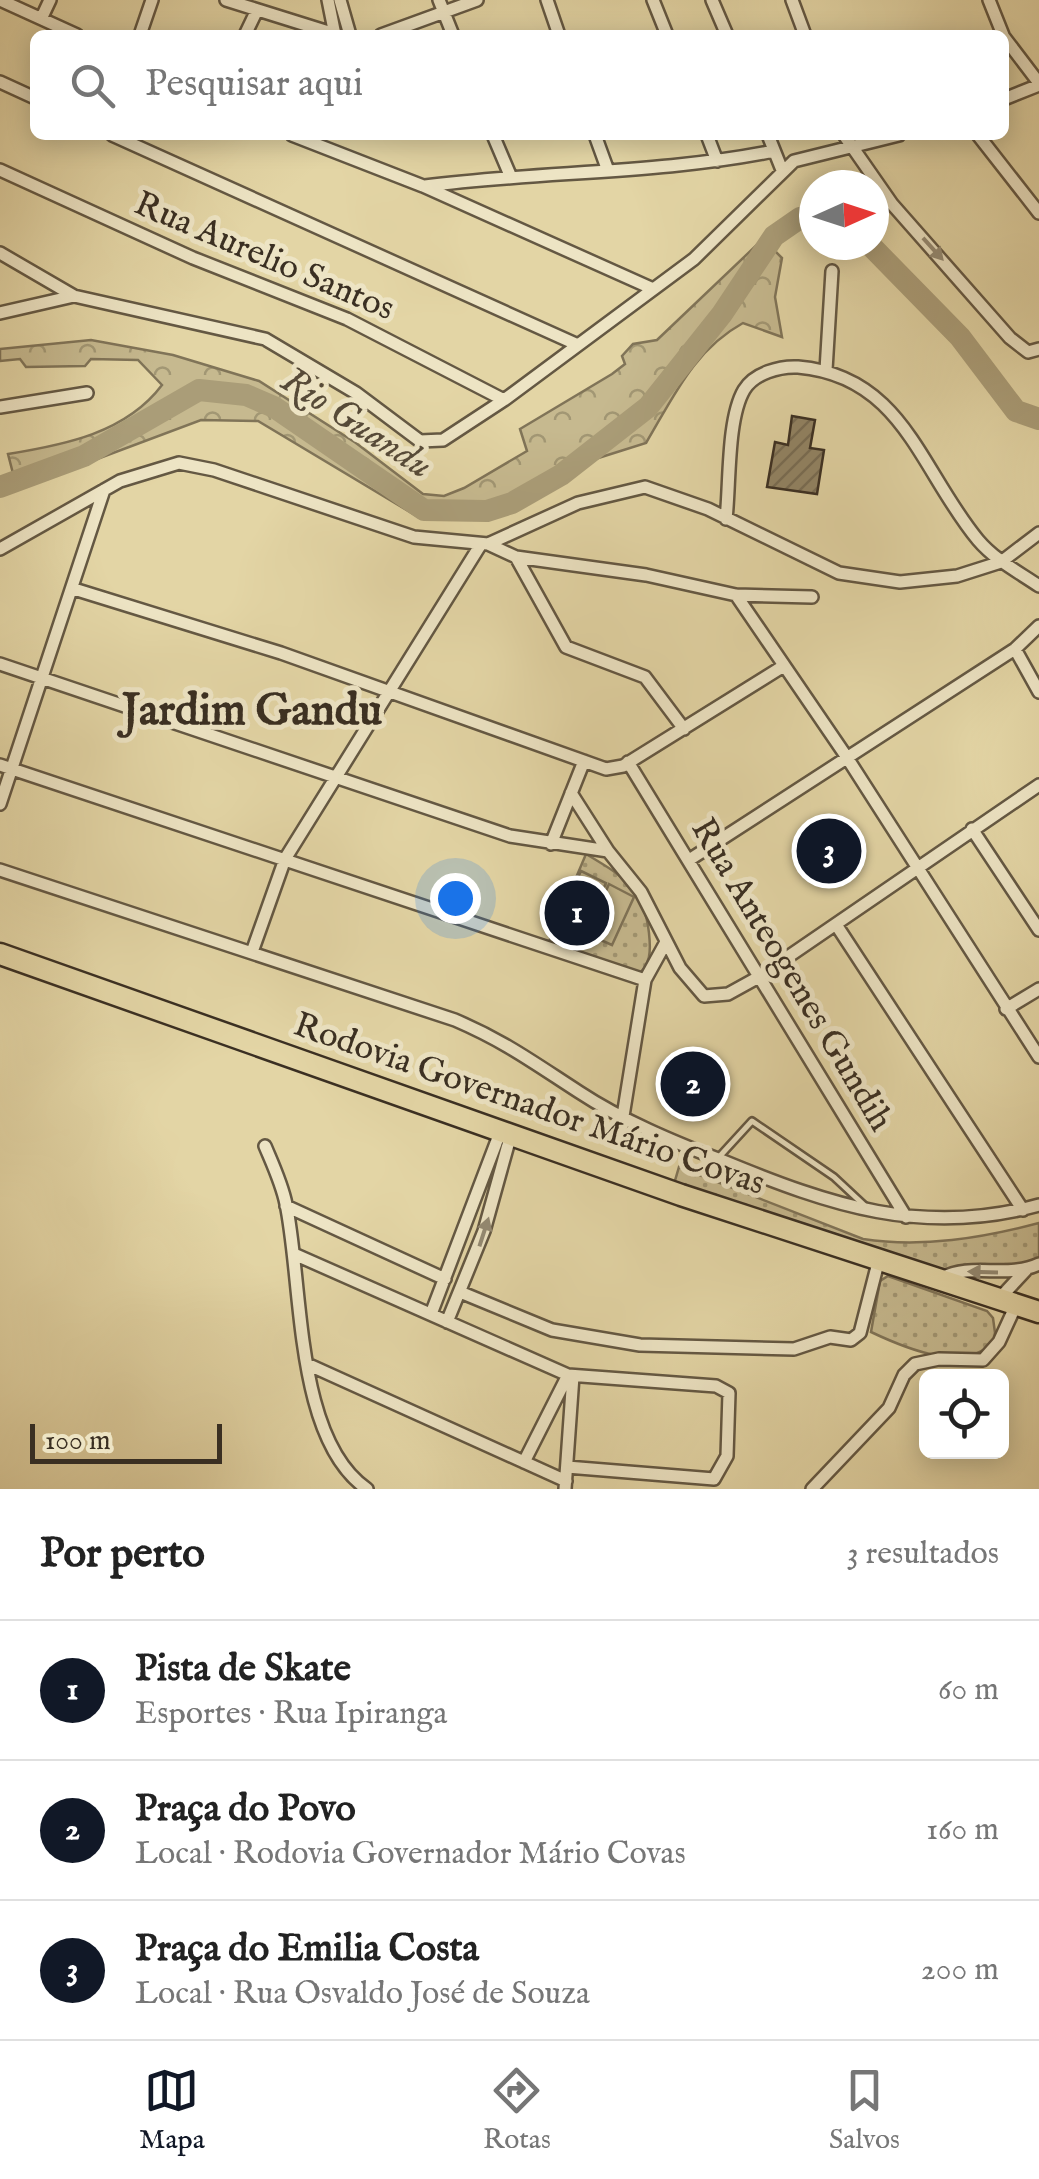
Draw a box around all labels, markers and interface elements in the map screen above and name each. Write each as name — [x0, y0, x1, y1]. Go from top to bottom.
search box — [30, 30, 1009, 140]
icon: search — [65, 58, 120, 113]
text: Pesquisar aqui — [145, 61, 363, 109]
north arrow — [799, 170, 889, 260]
street label: Rua Aurelio Santos — [127, 182, 401, 332]
one-way arrow — [921, 236, 943, 261]
water label: Rio Guandu — [271, 357, 441, 491]
district label: Jardim Gandu — [117, 683, 383, 740]
street label: Rua Anteogenes Gundih — [680, 810, 903, 1140]
pin: 3 — [796, 814, 862, 888]
your location — [430, 873, 481, 924]
pin: 1 — [544, 876, 610, 950]
street label: Rodovia Governador Mário Covas — [287, 1003, 771, 1207]
pin: 2 — [660, 1046, 726, 1122]
one-way arrow — [477, 1216, 492, 1246]
one-way arrow — [966, 1264, 998, 1280]
map controls — [919, 1369, 1009, 1459]
button: locate — [919, 1369, 1009, 1459]
scale bar — [30, 1419, 222, 1464]
text: 100 m — [45, 1424, 111, 1459]
text: Por perto — [40, 1528, 205, 1581]
text: 3 resultados — [847, 1534, 999, 1575]
text: Pista de Skate — [135, 1646, 351, 1694]
text: 1 — [67, 1670, 78, 1711]
text: 60 m — [938, 1670, 999, 1711]
text: Esportes · Rua Ipiranga — [135, 1694, 447, 1735]
text: Praça do Povo — [135, 1786, 356, 1834]
text: 2 — [65, 1810, 80, 1851]
text: 160 m — [926, 1810, 999, 1851]
text: Local · Rodovia Governador Mário Covas — [135, 1834, 686, 1875]
text: Praça do Emilia Costa — [135, 1926, 479, 1974]
text: 3 — [67, 1950, 78, 1991]
text: 200 m — [921, 1950, 999, 1991]
text: Local · Rua Osvaldo José de Souza — [135, 1974, 590, 2015]
tab: Mapa — [139, 2063, 205, 2158]
tab: Rotas — [483, 2063, 551, 2158]
tab: Salvos — [829, 2063, 900, 2158]

